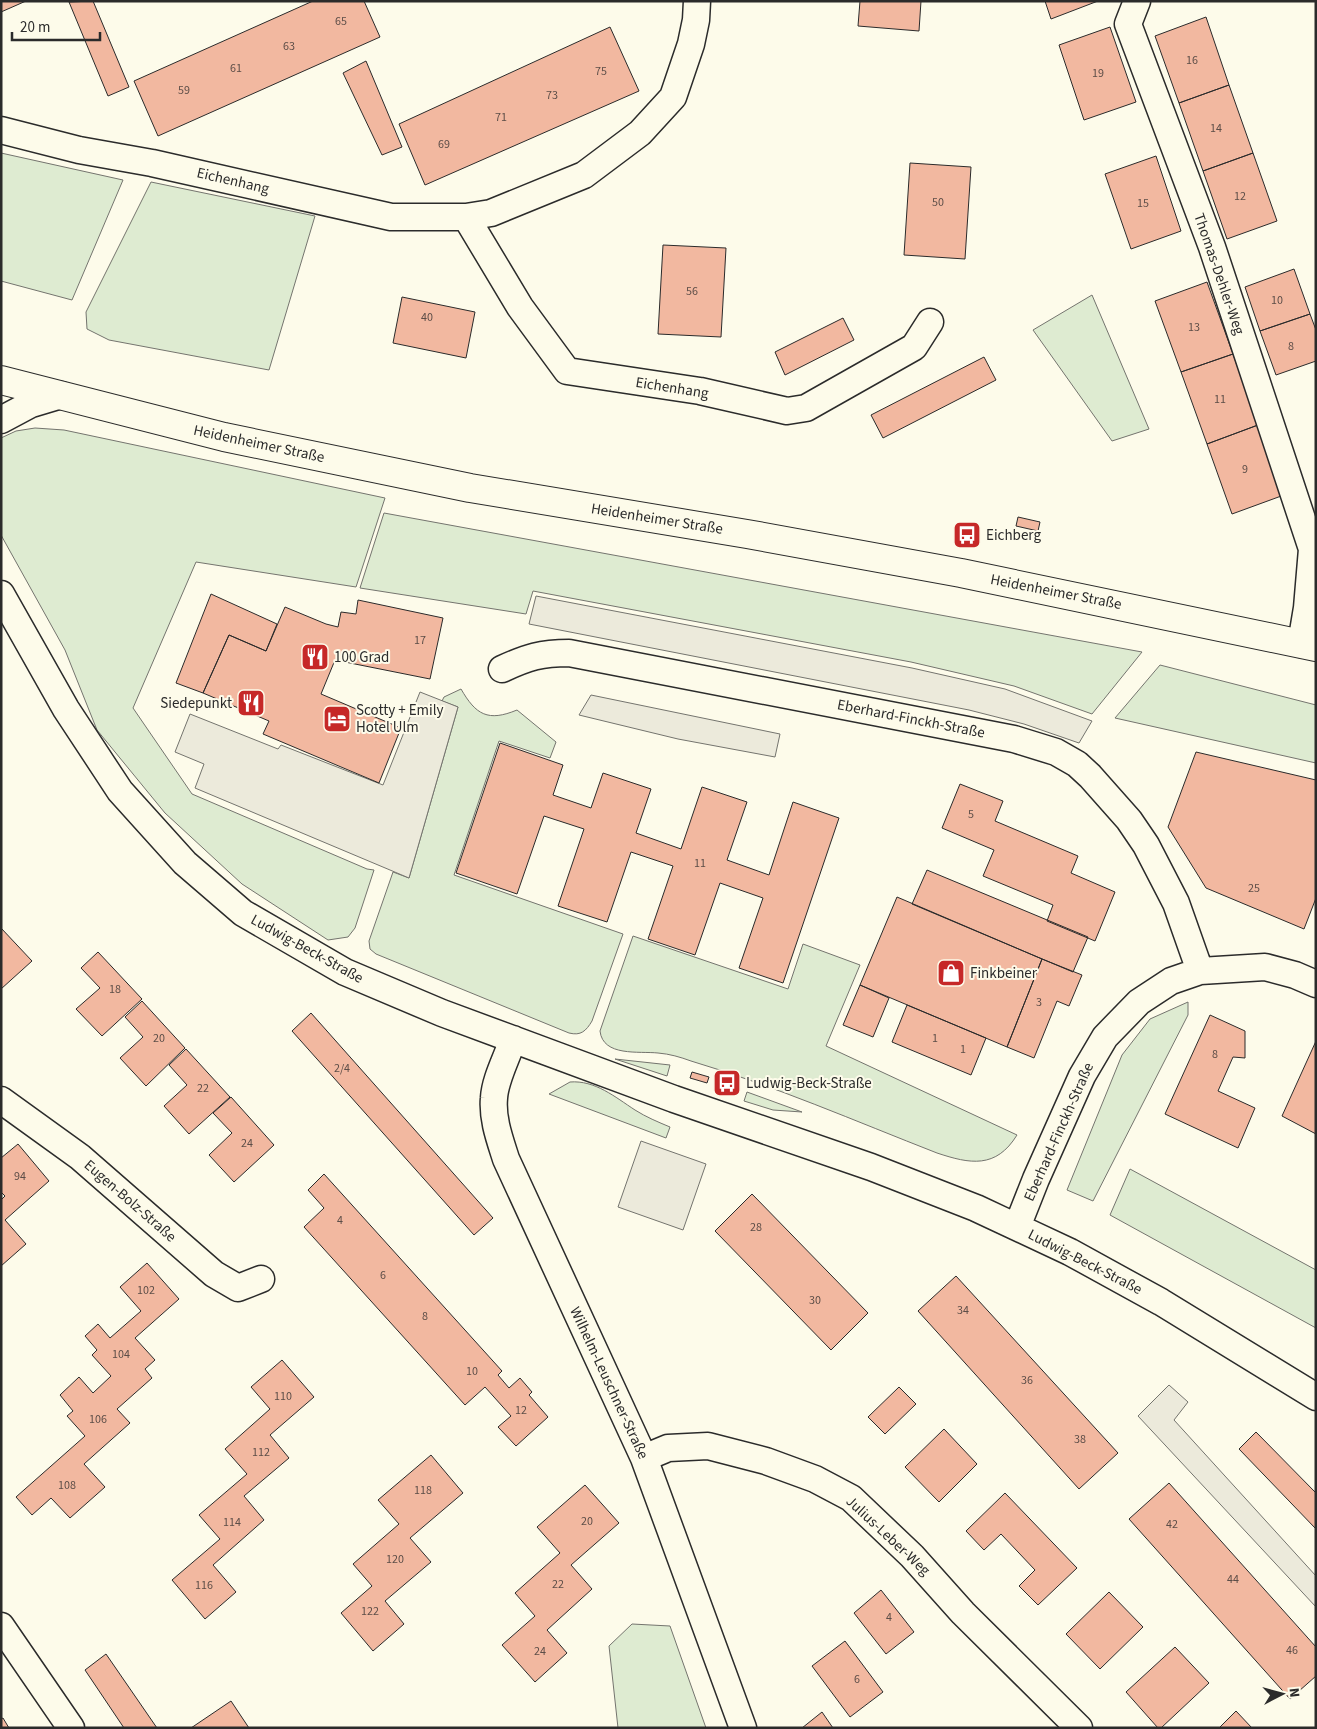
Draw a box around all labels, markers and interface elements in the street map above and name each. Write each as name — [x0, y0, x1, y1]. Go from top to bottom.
scale bar — [12, 10, 100, 42]
house number: 65 — [335, 13, 347, 30]
text: 20 m — [20, 17, 50, 38]
house number: 63 — [283, 38, 295, 55]
house number: 16 — [1186, 52, 1198, 69]
house number: 61 — [230, 60, 242, 77]
house number: 75 — [595, 63, 607, 80]
house number: 19 — [1092, 65, 1104, 82]
house number: 59 — [178, 82, 190, 99]
house number: 73 — [546, 87, 558, 104]
house number: 71 — [495, 109, 507, 126]
house number: 14 — [1210, 120, 1222, 137]
house number: 69 — [438, 136, 450, 153]
street label: Eichenhang — [195, 162, 272, 200]
house number: 12 — [1234, 188, 1246, 205]
house number: 50 — [932, 194, 944, 211]
house number: 15 — [1137, 195, 1149, 212]
street label: Thomas-Dehler-Weg — [1188, 210, 1250, 338]
house number: 56 — [686, 283, 698, 300]
house number: 10 — [1271, 292, 1283, 309]
house number: 40 — [421, 309, 433, 326]
house number: 13 — [1188, 319, 1200, 336]
house number: 8 — [1288, 338, 1294, 355]
street label: Eichenhang — [634, 372, 710, 404]
house number: 11 — [1214, 391, 1226, 408]
street label: Heidenheimer Straße — [192, 420, 326, 468]
house number: 9 — [1242, 461, 1248, 478]
street label: Heidenheimer Straße — [589, 498, 725, 540]
bus stop icon: Eichberg — [952, 520, 982, 550]
place label: Eichberg — [986, 525, 1041, 546]
street label: Heidenheimer Straße — [988, 569, 1124, 615]
house number: 17 — [414, 632, 426, 649]
restaurant icon: 100 Grad — [300, 642, 330, 672]
place label: 100 Grad — [334, 647, 389, 668]
restaurant icon: Siedepunkt — [236, 688, 266, 718]
place label: Siedepunkt — [160, 693, 232, 714]
street label: Eberhard-Finckh-Straße — [835, 694, 987, 744]
place label: Scotty + Emily Hotel Ulm — [356, 700, 444, 738]
hotel icon: Scotty + Emily Hotel Ulm — [322, 704, 352, 734]
house number: 5 — [968, 806, 974, 823]
house number: 11 — [694, 855, 706, 872]
house number: 25 — [1248, 880, 1260, 897]
street label: Ludwig-Beck-Straße — [247, 909, 367, 989]
shop icon: Finkbeiner — [936, 958, 966, 988]
place label: Finkbeiner — [970, 963, 1038, 984]
house number: 18 — [109, 981, 121, 998]
house number: 3 — [1036, 994, 1042, 1011]
house number: 20 — [153, 1030, 165, 1047]
house number: 1 — [932, 1030, 938, 1047]
house number: 1 — [960, 1041, 966, 1058]
house number: 8 — [1212, 1046, 1218, 1063]
street label: Eberhard-Finckh-Straße — [1019, 1059, 1099, 1205]
house number: 2/4 — [334, 1060, 350, 1077]
bus stop icon: Ludwig-Beck-Straße — [712, 1068, 742, 1098]
place label: Ludwig-Beck-Straße — [746, 1073, 872, 1094]
house number: 22 — [197, 1080, 209, 1097]
house number: 24 — [241, 1135, 253, 1152]
street label: Eugen-Bolz-Straße — [79, 1155, 181, 1247]
house number: 94 — [14, 1168, 26, 1185]
house number: 4 — [337, 1212, 343, 1229]
house number: 28 — [750, 1219, 762, 1236]
street label: Ludwig-Beck-Straße — [1024, 1224, 1146, 1300]
house number: 6 — [380, 1267, 386, 1284]
house number: 102 — [137, 1282, 155, 1299]
house number: 30 — [809, 1292, 821, 1309]
house number: 34 — [957, 1302, 969, 1319]
street label: Wilhelm-Leuschner-Straße — [564, 1303, 654, 1463]
house number: 8 — [422, 1308, 428, 1325]
house number: 104 — [112, 1346, 130, 1363]
house number: 10 — [466, 1363, 478, 1380]
house number: 36 — [1021, 1372, 1033, 1389]
house number: 110 — [274, 1388, 292, 1405]
house number: 12 — [515, 1402, 527, 1419]
house number: 106 — [89, 1411, 107, 1428]
house number: 38 — [1074, 1431, 1086, 1448]
house number: 112 — [252, 1444, 270, 1461]
house number: 108 — [58, 1477, 76, 1494]
house number: 118 — [414, 1482, 432, 1499]
street label: Julius-Leber-Weg — [841, 1491, 935, 1581]
house number: 20 — [581, 1513, 593, 1530]
house number: 114 — [223, 1514, 241, 1531]
house number: 42 — [1166, 1516, 1178, 1533]
house number: 120 — [386, 1551, 404, 1568]
house number: 44 — [1227, 1571, 1239, 1588]
house number: 22 — [552, 1576, 564, 1593]
house number: 116 — [195, 1577, 213, 1594]
house number: 122 — [361, 1603, 379, 1620]
house number: 4 — [886, 1609, 892, 1626]
house number: 46 — [1286, 1642, 1298, 1659]
house number: 24 — [534, 1643, 546, 1660]
north arrow — [1257, 1669, 1307, 1719]
house number: 6 — [854, 1671, 860, 1688]
text: N — [1284, 1687, 1304, 1698]

